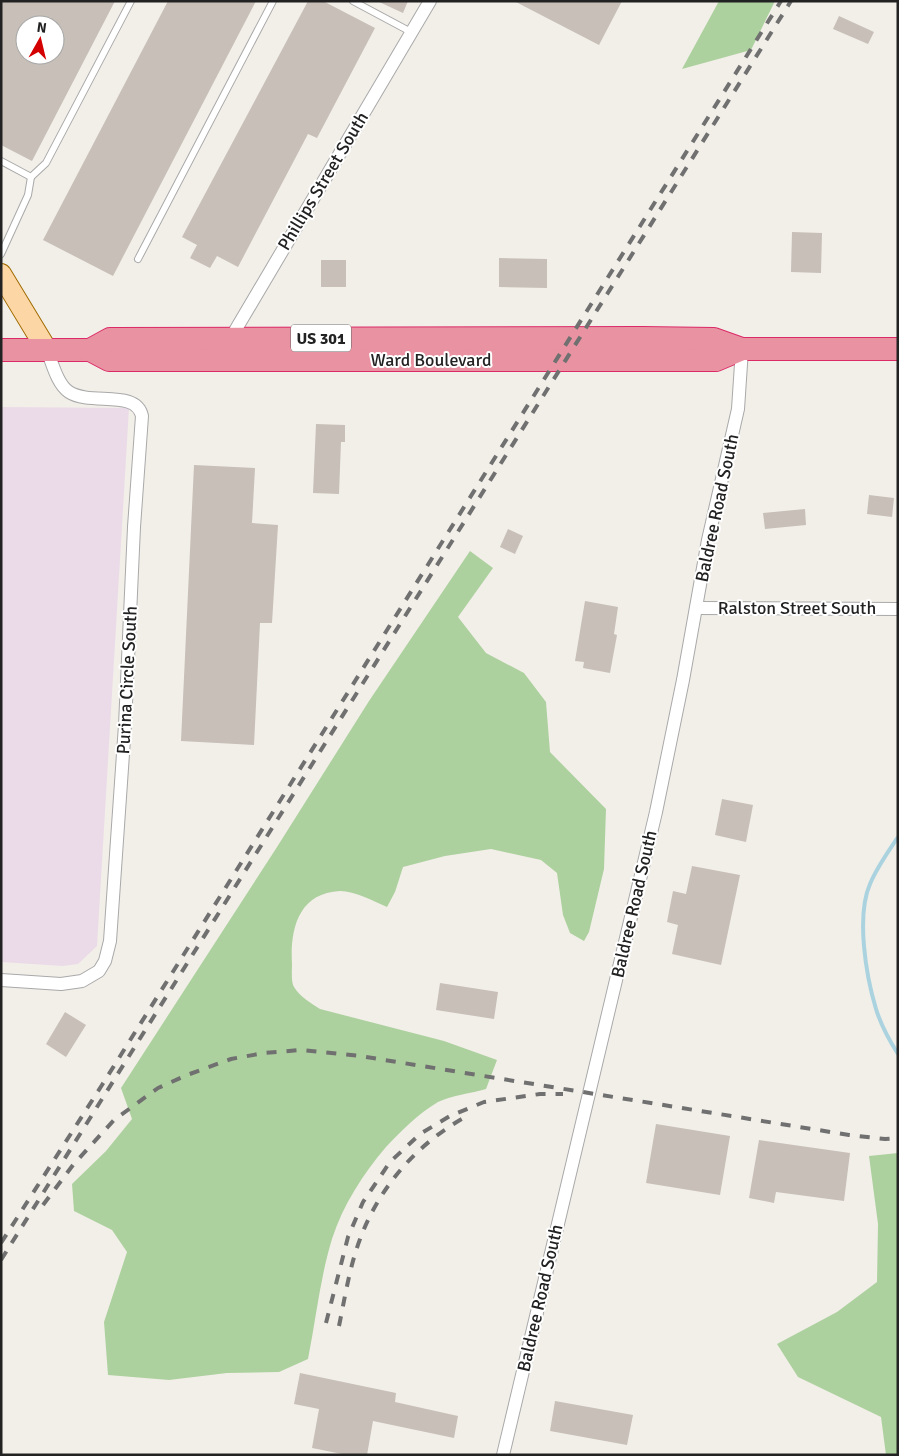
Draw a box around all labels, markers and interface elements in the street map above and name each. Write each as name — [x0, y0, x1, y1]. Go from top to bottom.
north arrow — [15, 15, 65, 65]
text: N — [36, 19, 48, 37]
street label: Phillips Street South — [273, 108, 373, 254]
road number: US 301 — [291, 324, 351, 352]
street label: Ward Boulevard — [370, 349, 492, 371]
street label: Baldree Road South — [691, 432, 743, 584]
street label: Ralston Street South — [718, 597, 876, 619]
street label: Purina Circle South — [112, 605, 142, 755]
street label: Baldree Road South — [606, 828, 662, 980]
street label: Baldree Road South — [512, 1222, 568, 1374]

